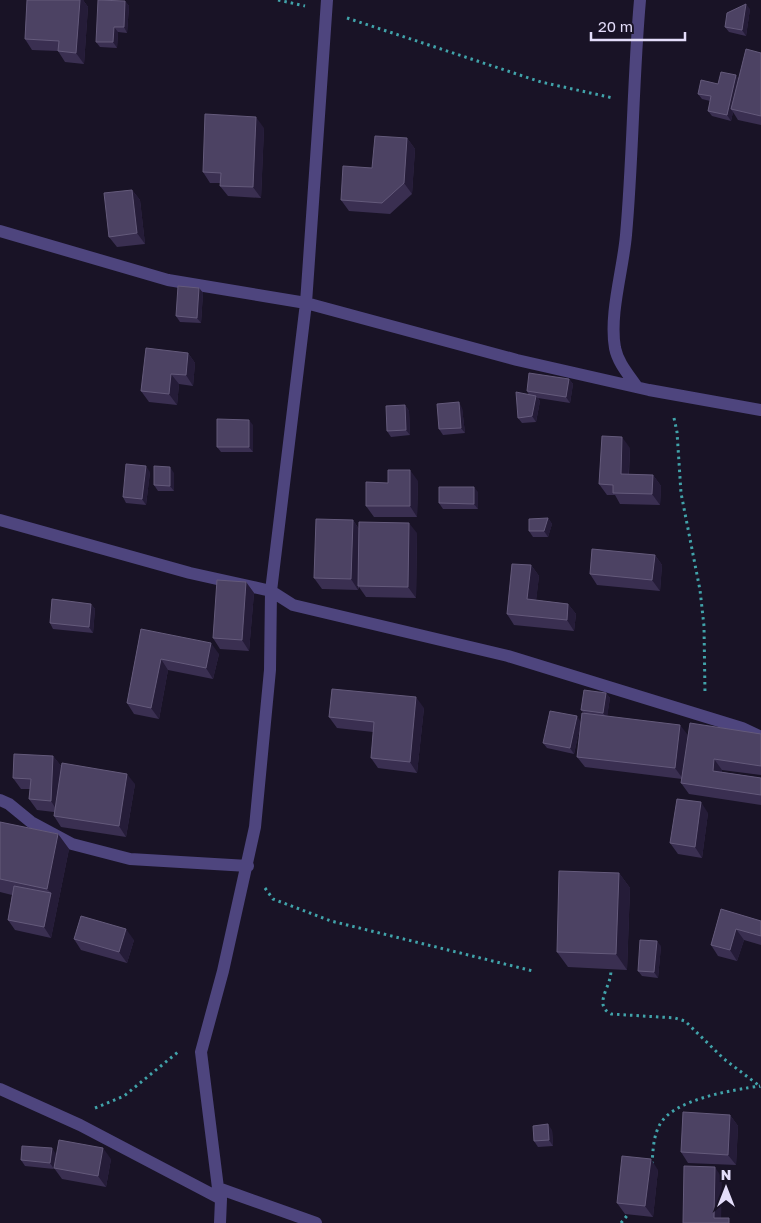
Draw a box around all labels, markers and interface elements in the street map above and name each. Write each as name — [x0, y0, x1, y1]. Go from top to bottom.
scale bar — [591, 10, 685, 42]
text: 20 m — [598, 17, 633, 35]
north arrow — [701, 1163, 751, 1213]
text: N — [721, 1166, 731, 1183]

